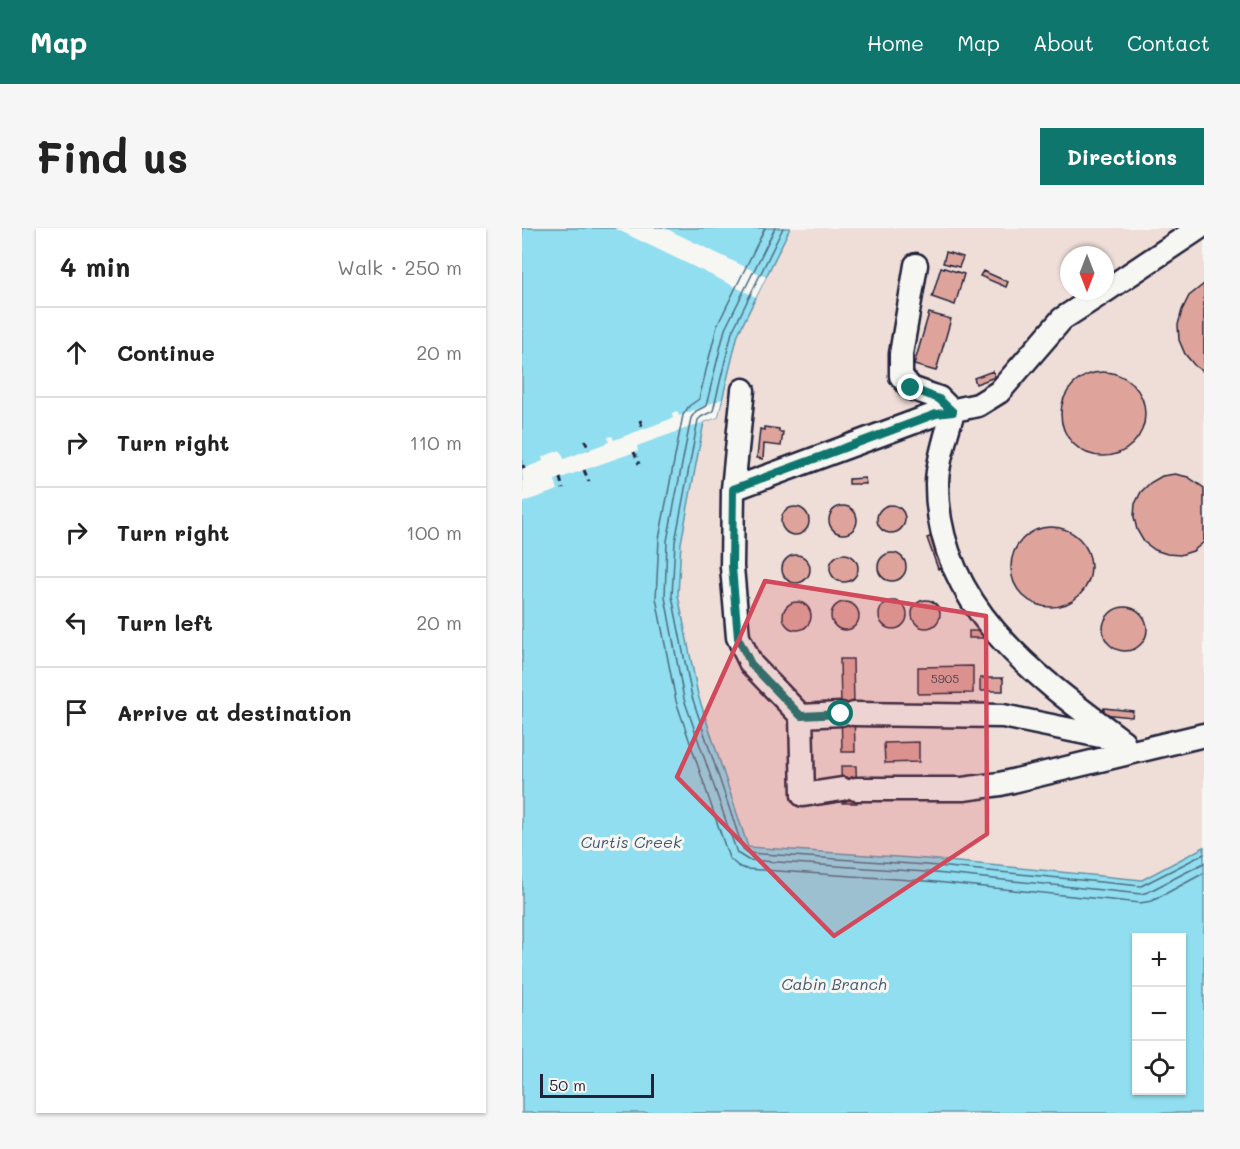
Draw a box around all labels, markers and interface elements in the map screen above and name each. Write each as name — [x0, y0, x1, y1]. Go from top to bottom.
text: Map — [30, 24, 87, 60]
text: Home — [867, 29, 924, 56]
text: Map — [957, 29, 1000, 56]
text: About — [1033, 29, 1094, 56]
text: Contact — [1127, 29, 1210, 56]
button: Directions — [1040, 128, 1204, 185]
text: Find us — [36, 129, 188, 184]
north arrow — [1060, 246, 1114, 300]
text: 4 min — [60, 250, 130, 284]
text: Walk · 250 m — [337, 254, 462, 280]
icon: ahead — [60, 336, 93, 369]
text: Continue — [117, 338, 215, 367]
text: 20 m — [416, 339, 462, 365]
route end — [897, 374, 923, 400]
icon: right — [60, 426, 93, 459]
text: Turn right — [117, 428, 229, 457]
text: 110 m — [409, 429, 462, 455]
icon: right — [60, 516, 93, 549]
text: Turn right — [117, 518, 229, 547]
text: 100 m — [406, 519, 462, 545]
icon: left — [60, 606, 93, 639]
text: Turn left — [117, 608, 213, 637]
text: 20 m — [416, 609, 462, 635]
house number: 5905 — [931, 670, 959, 686]
icon: arrive — [60, 696, 93, 729]
text: Arrive at destination — [117, 698, 352, 727]
route start — [827, 700, 853, 726]
water label: Curtis Creek — [581, 831, 682, 852]
map controls — [1132, 933, 1186, 1095]
button: + — [1132, 933, 1186, 987]
water label: Cabin Branch — [781, 973, 887, 994]
button: − — [1132, 987, 1186, 1041]
button: locate — [1132, 1041, 1186, 1095]
scale bar — [540, 1071, 654, 1098]
text: 50 m — [549, 1074, 586, 1095]

